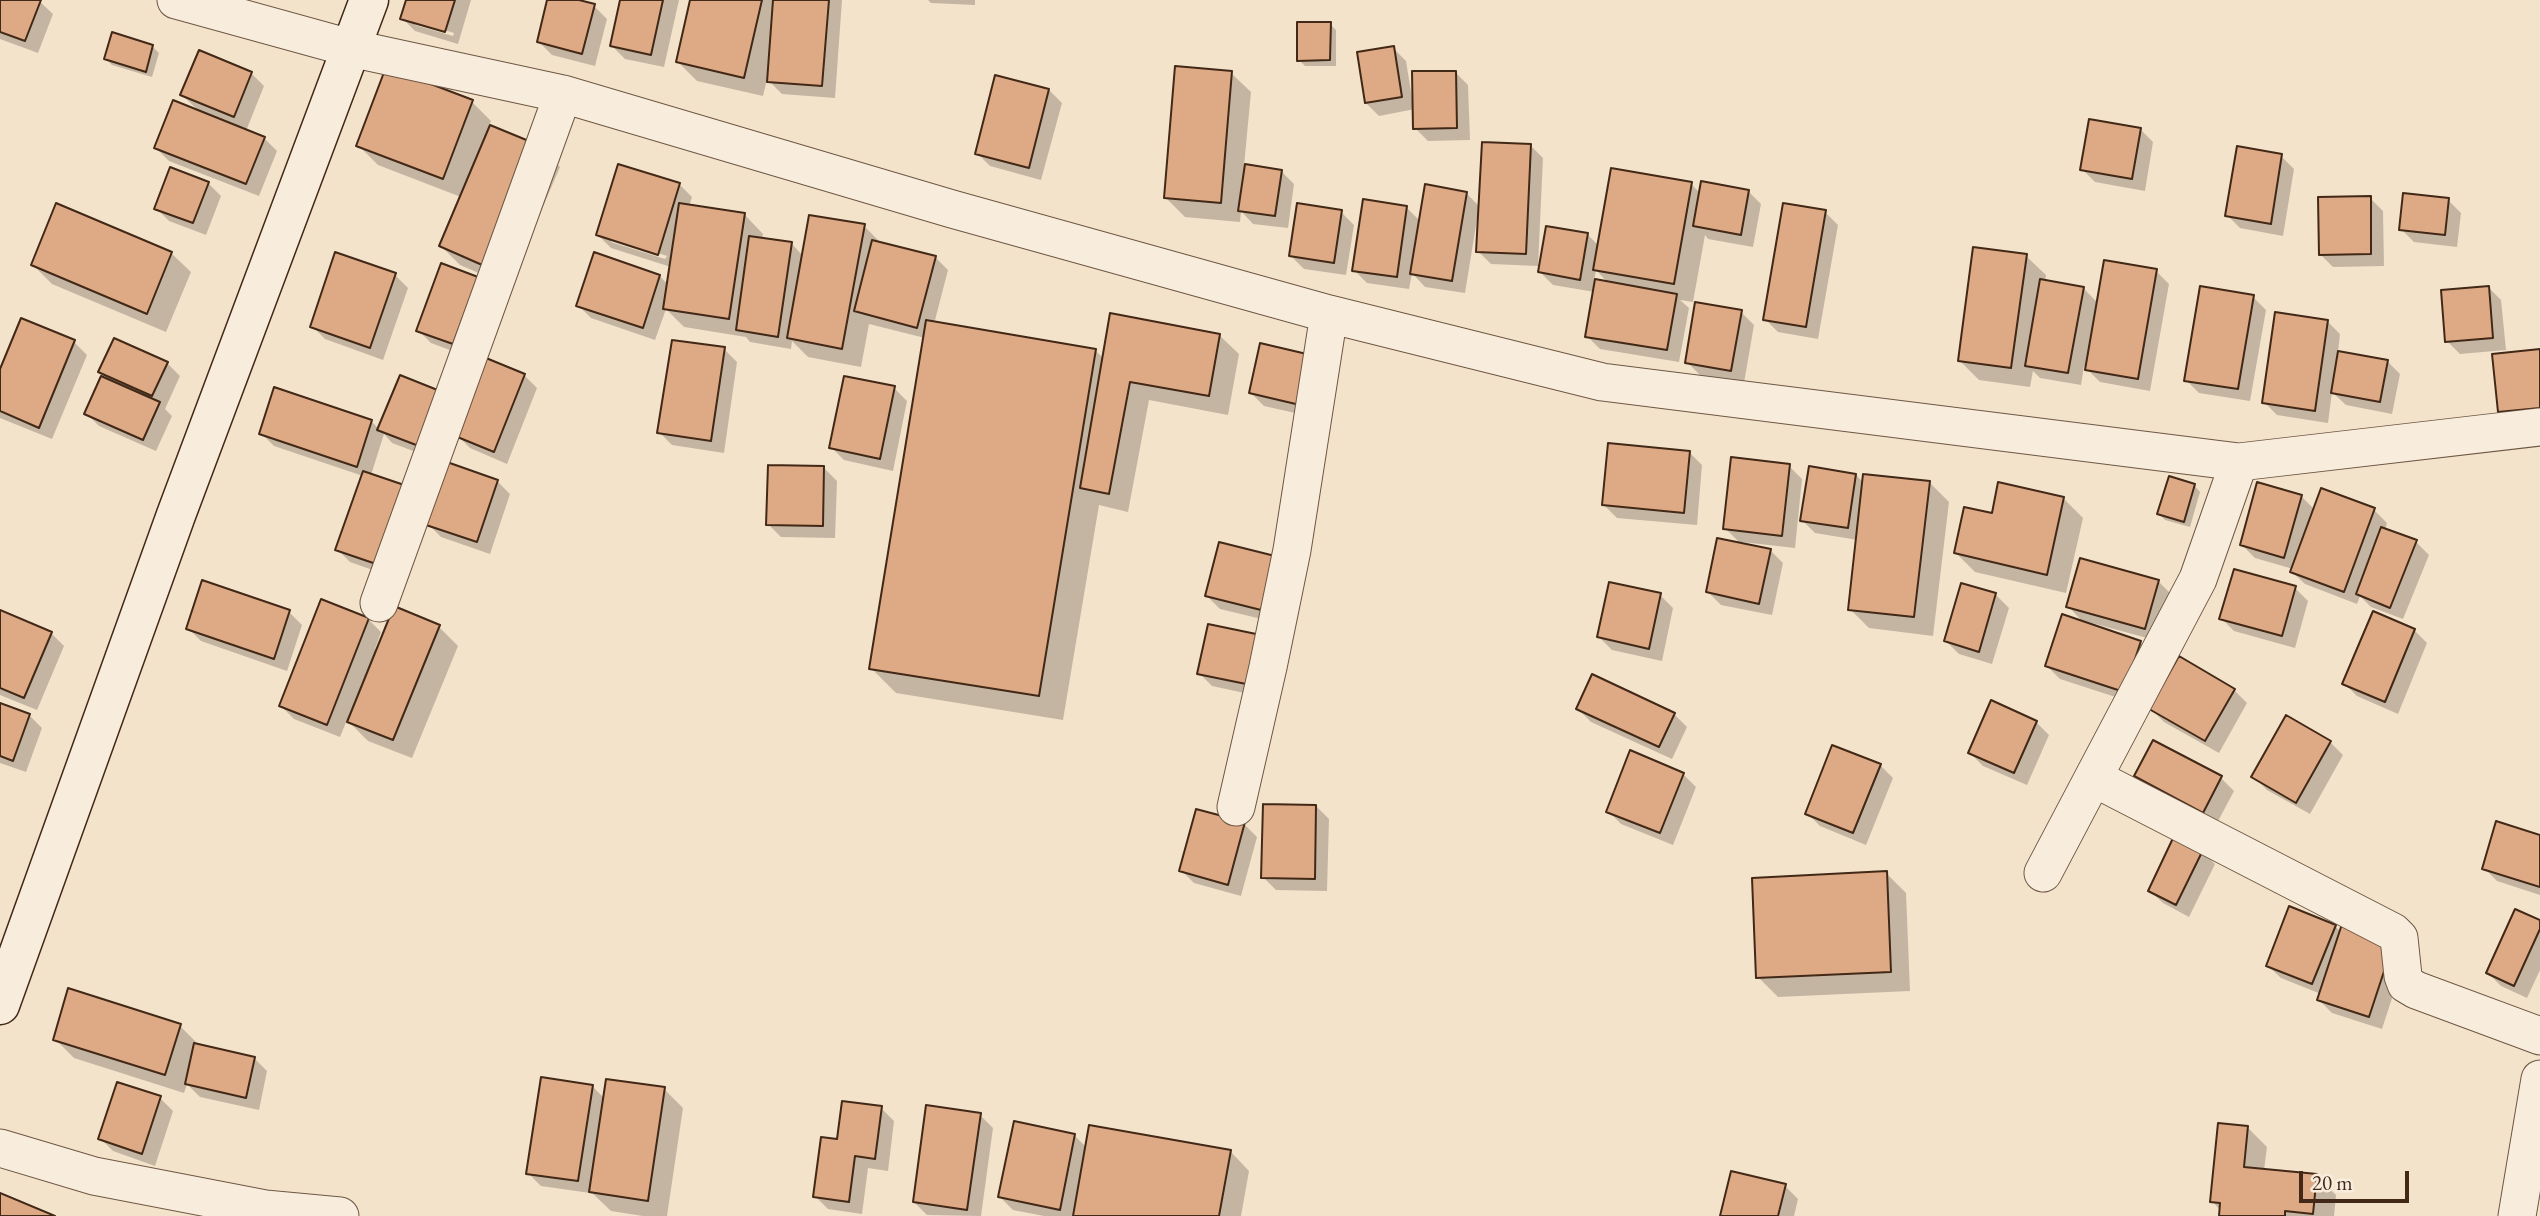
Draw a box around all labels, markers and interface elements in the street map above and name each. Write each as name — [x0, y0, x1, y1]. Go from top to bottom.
scale bar — [2302, 1156, 2412, 1200]
text: 20 m — [2312, 1169, 2353, 1196]

